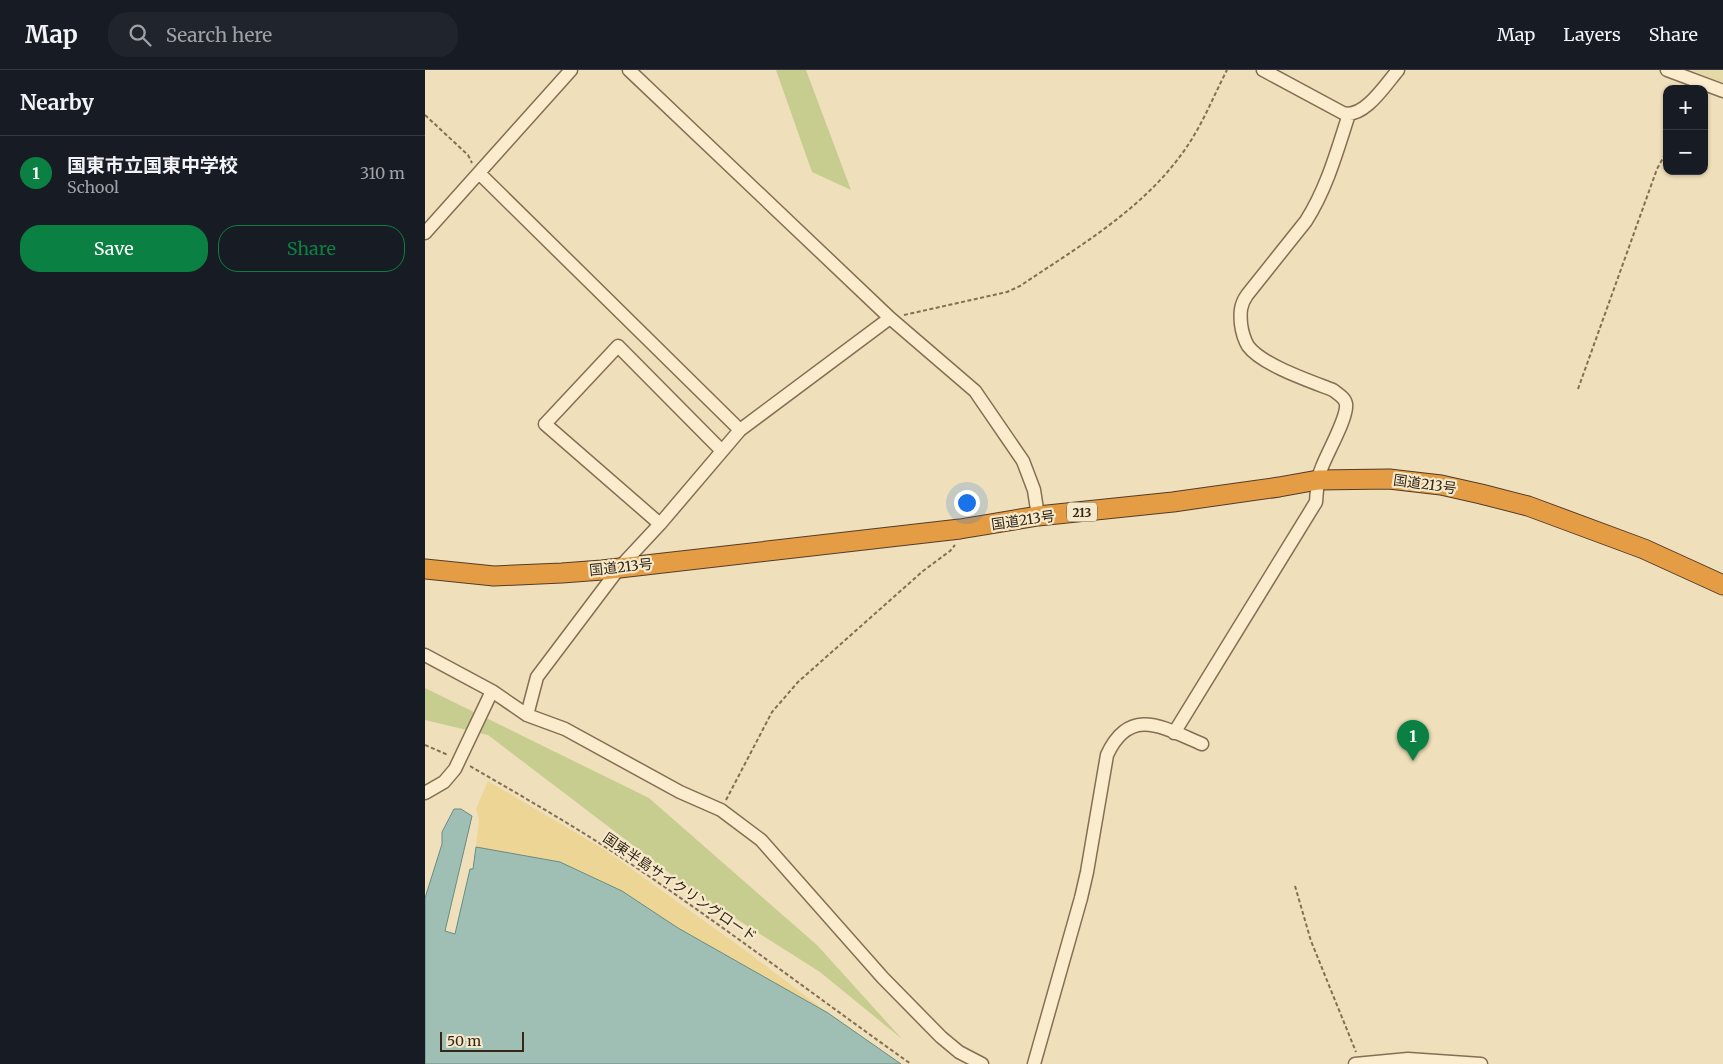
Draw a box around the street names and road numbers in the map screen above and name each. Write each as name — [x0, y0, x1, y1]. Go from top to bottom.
street label: 国道213号 — [1392, 471, 1458, 497]
road number: 213 — [1067, 502, 1097, 522]
street label: 国道213号 — [990, 507, 1056, 533]
street label: 国道213号 — [588, 555, 654, 579]
street label: 国東半島サイクリングロード — [600, 829, 760, 945]

